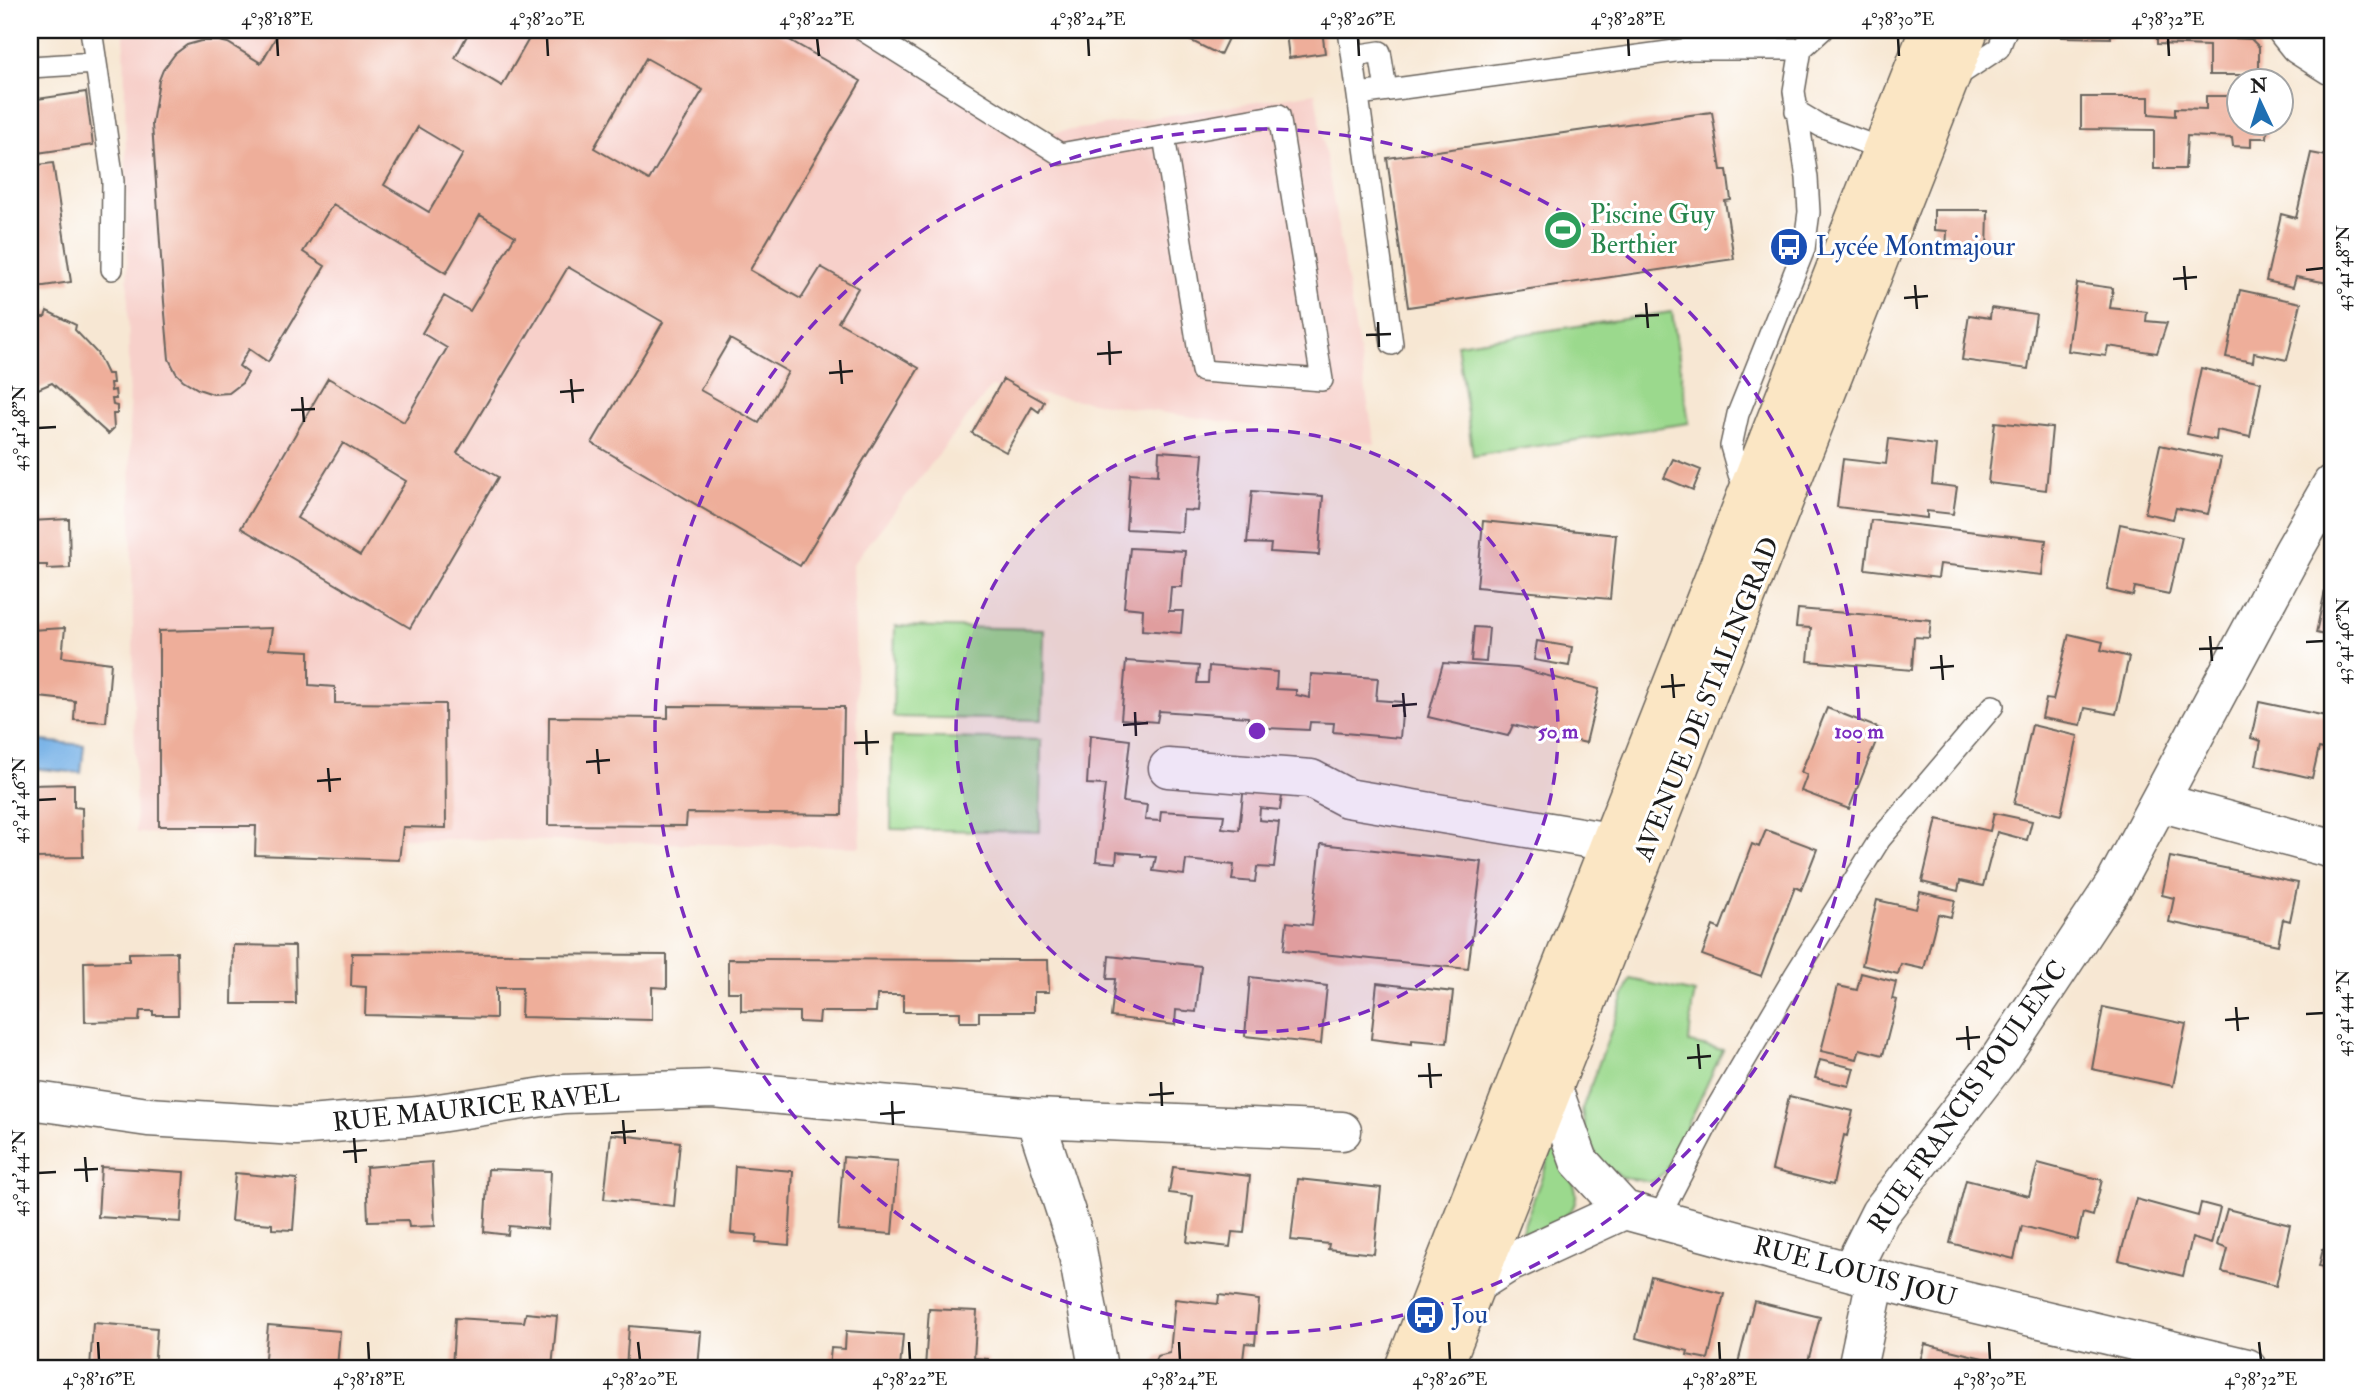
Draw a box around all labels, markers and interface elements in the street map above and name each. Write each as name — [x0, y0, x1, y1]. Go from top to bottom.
text: 4°38'18"E — [241, 8, 313, 31]
text: 4°38'20"E — [509, 8, 585, 31]
text: 4°38'22"E — [779, 8, 855, 31]
text: 4°38'24"E — [1050, 8, 1126, 31]
text: 4°38'26"E — [1320, 8, 1396, 31]
text: 4°38'28"E — [1591, 8, 1665, 31]
text: 4°38'30"E — [1862, 8, 1935, 31]
text: 4°38'32"E — [2132, 8, 2204, 31]
north arrow — [2226, 66, 2296, 136]
text: N — [2249, 73, 2269, 99]
place label: Piscine Guy Berthier — [1590, 199, 1715, 261]
sports icon: Piscine Guy Berthier — [1542, 209, 1584, 251]
text: 43°41'48"N — [2332, 225, 2355, 311]
bus stop icon: Lycée Montmajour — [1768, 226, 1810, 268]
place label: Lycée Montmajour — [1816, 231, 2015, 263]
text: 43°41'48"N — [8, 385, 31, 471]
street label: AVENUE DE STALINGRAD — [1627, 532, 1787, 866]
text: 43°41'46"N — [2332, 598, 2355, 684]
text: 50 m — [1538, 718, 1579, 745]
text: 100 m — [1834, 718, 1885, 745]
centre of rings — [1245, 719, 1269, 743]
text: 43°41'46"N — [8, 757, 31, 843]
street label: RUE FRANCIS POULENC — [1862, 955, 2074, 1239]
text: 43°41'44"N — [2332, 969, 2355, 1057]
street label: RUE MAURICE RAVEL — [331, 1077, 621, 1139]
text: 43°41'44"N — [8, 1129, 31, 1217]
street label: RUE LOUIS JOU — [1750, 1229, 1960, 1315]
bus stop icon: Jou — [1404, 1294, 1446, 1336]
place label: Jou — [1451, 1299, 1488, 1331]
text: 4°38'16"E — [63, 1368, 135, 1391]
text: 4°38'18"E — [333, 1368, 405, 1391]
text: 4°38'20"E — [602, 1368, 678, 1391]
text: 4°38'22"E — [872, 1368, 948, 1391]
text: 4°38'24"E — [1142, 1368, 1218, 1391]
text: 4°38'26"E — [1412, 1368, 1488, 1391]
text: 4°38'28"E — [1683, 1368, 1757, 1391]
text: 4°38'30"E — [1954, 1368, 2027, 1391]
text: 4°38'32"E — [2225, 1368, 2297, 1391]

